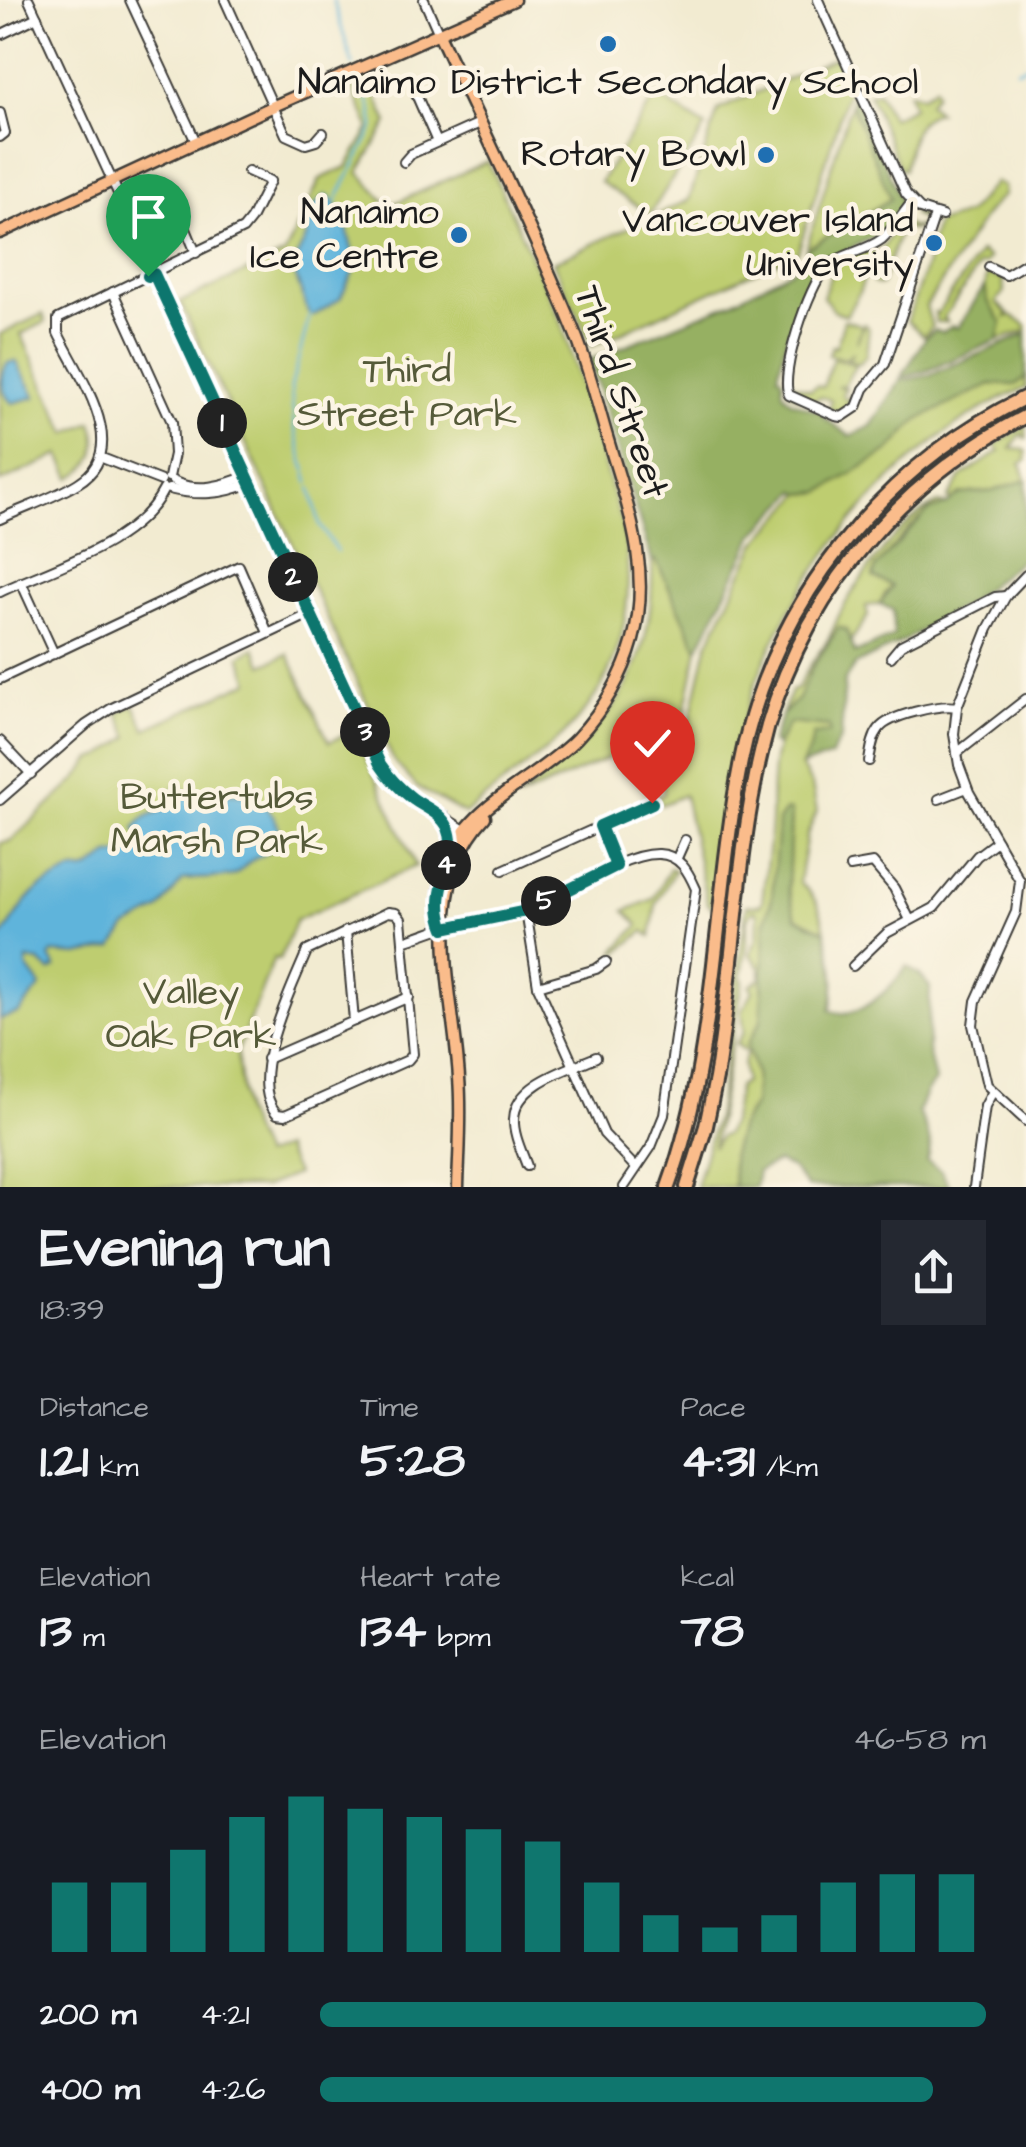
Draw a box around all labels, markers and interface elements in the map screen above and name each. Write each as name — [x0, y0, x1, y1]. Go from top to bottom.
marker: Nanaimo District Secondary School — [597, 33, 619, 55]
place label: Nanaimo District Secondary School — [298, 57, 918, 110]
place label: Rotary Bowl — [521, 129, 746, 182]
marker: Rotary Bowl — [755, 144, 777, 166]
pin — [106, 174, 191, 277]
place label: Nanaimo Ice Centre — [250, 187, 439, 283]
icon: arrive — [121, 189, 176, 244]
place label: Vancouver Island University — [622, 195, 914, 292]
marker: Nanaimo Ice Centre — [448, 224, 470, 246]
marker: Vancouver Island University — [923, 232, 945, 254]
street label: Third Street — [560, 279, 682, 505]
park label: Third Street Park — [297, 345, 517, 441]
pin: 1 — [197, 398, 247, 448]
text: 1 — [220, 403, 224, 442]
pin: 2 — [268, 552, 318, 602]
text: 2 — [285, 557, 301, 596]
pin — [610, 701, 695, 804]
pin: 3 — [340, 707, 390, 757]
text: 3 — [358, 712, 372, 751]
icon: check — [625, 716, 680, 771]
park label: Buttertubs Marsh Park — [111, 772, 323, 868]
pin: 4 — [421, 840, 471, 890]
text: 4 — [436, 845, 456, 884]
pin: 5 — [521, 876, 571, 926]
text: 5 — [536, 881, 556, 920]
park label: Valley Oak Park — [105, 967, 277, 1063]
text: Evening run — [40, 1211, 330, 1287]
button: share — [881, 1220, 986, 1325]
text: 18:39 — [40, 1287, 105, 1332]
text: Distance — [40, 1388, 149, 1427]
text: Time — [360, 1388, 419, 1427]
text: Pace — [681, 1388, 746, 1427]
text: 1.21 — [40, 1427, 88, 1496]
text: 5:28 — [360, 1427, 465, 1496]
text: 4:31 — [681, 1427, 755, 1496]
text: km — [88, 1448, 139, 1487]
text: /km — [755, 1448, 818, 1487]
text: Elevation — [40, 1558, 150, 1597]
text: Heart rate — [360, 1558, 501, 1597]
text: kcal — [681, 1558, 734, 1597]
text: 13 — [40, 1597, 72, 1666]
text: 134 — [360, 1597, 426, 1666]
text: 78 — [681, 1597, 744, 1666]
text: m — [72, 1618, 105, 1657]
text: bpm — [426, 1618, 491, 1657]
text: Elevation — [40, 1717, 166, 1762]
text: 46–58 m — [853, 1717, 986, 1762]
text: 200 m — [40, 1992, 136, 2037]
text: 4:21 — [200, 1992, 250, 2037]
text: 400 m — [40, 2067, 140, 2112]
text: 4:26 — [200, 2067, 266, 2112]

